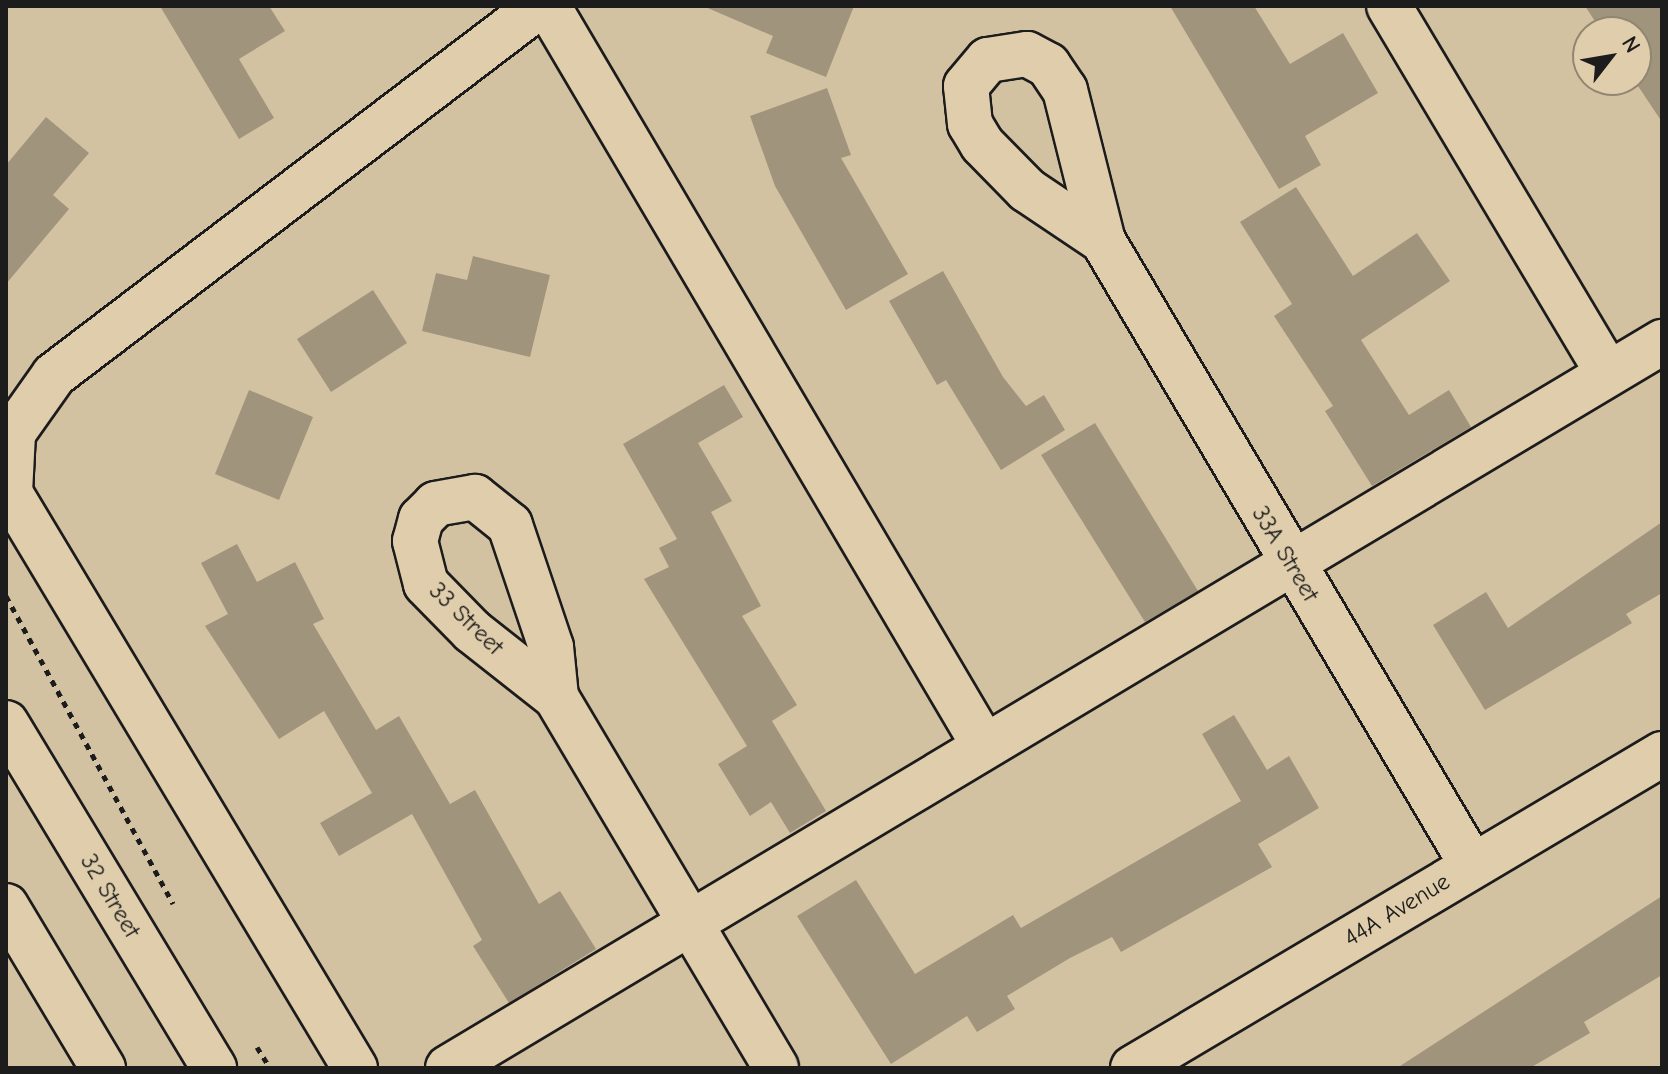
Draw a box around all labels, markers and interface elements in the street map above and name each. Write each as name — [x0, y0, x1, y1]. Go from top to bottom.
north arrow — [1572, 16, 1652, 96]
text: N — [1616, 32, 1646, 58]
street label: 33A Street — [1245, 501, 1325, 607]
street label: 33 Street — [423, 577, 509, 661]
street label: 32 Street — [74, 849, 146, 943]
street label: 44A Avenue — [1339, 867, 1455, 953]

